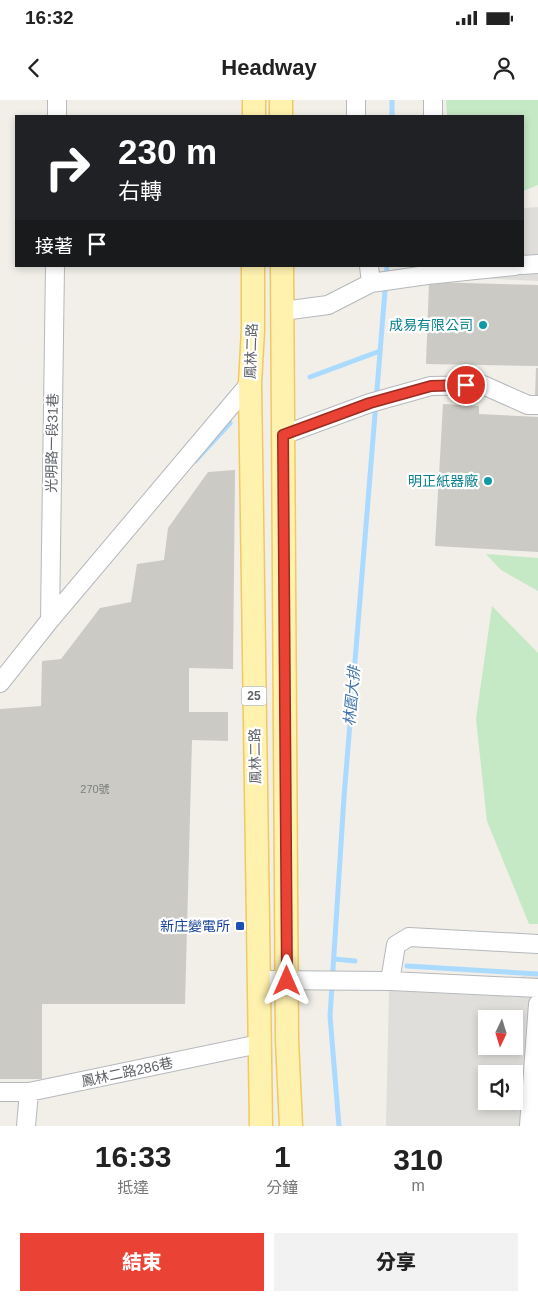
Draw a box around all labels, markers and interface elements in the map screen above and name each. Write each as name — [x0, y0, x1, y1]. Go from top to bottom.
text: 16:32 — [25, 7, 74, 28]
icon: back — [20, 54, 48, 82]
icon: person — [490, 54, 518, 82]
text: Headway — [221, 55, 317, 80]
text: 230 m — [118, 132, 217, 171]
icon: right — [35, 135, 100, 200]
text: 右轉 — [118, 179, 162, 204]
icon: arrive — [83, 230, 111, 258]
text: 接著 — [35, 236, 73, 257]
place label: 成易有限公司 — [389, 317, 473, 333]
marker: 成易有限公司 — [477, 319, 489, 331]
street label: 鳳林二路 — [242, 323, 260, 379]
pin — [445, 364, 487, 406]
icon: arrive — [452, 371, 480, 399]
street label: 光明路一段31巷 — [43, 393, 61, 493]
place label: 明正紙器廠 — [408, 473, 478, 489]
marker: 明正紙器廠 — [482, 475, 494, 487]
water label: 林園大排 — [340, 663, 363, 727]
road number: 25 — [242, 686, 266, 706]
street label: 鳳林二路 — [247, 728, 263, 784]
house number: 270號 — [80, 783, 110, 795]
place label: 新庄變電所 — [160, 918, 230, 934]
marker: 新庄變電所 — [234, 920, 246, 932]
position arrow — [260, 954, 312, 1006]
north arrow — [478, 1010, 522, 1055]
map controls — [478, 1010, 523, 1110]
street label: 鳳林二路286巷 — [80, 1054, 174, 1090]
button: sound — [478, 1065, 523, 1110]
text: 16:33 — [95, 1140, 172, 1173]
text: 1 — [274, 1140, 291, 1173]
text: 310 — [393, 1143, 443, 1176]
text: m — [412, 1177, 425, 1194]
text: 抵達 — [117, 1179, 149, 1196]
text: 分鐘 — [266, 1179, 298, 1196]
button: 結束 — [20, 1233, 264, 1291]
button: 分享 — [274, 1233, 518, 1291]

